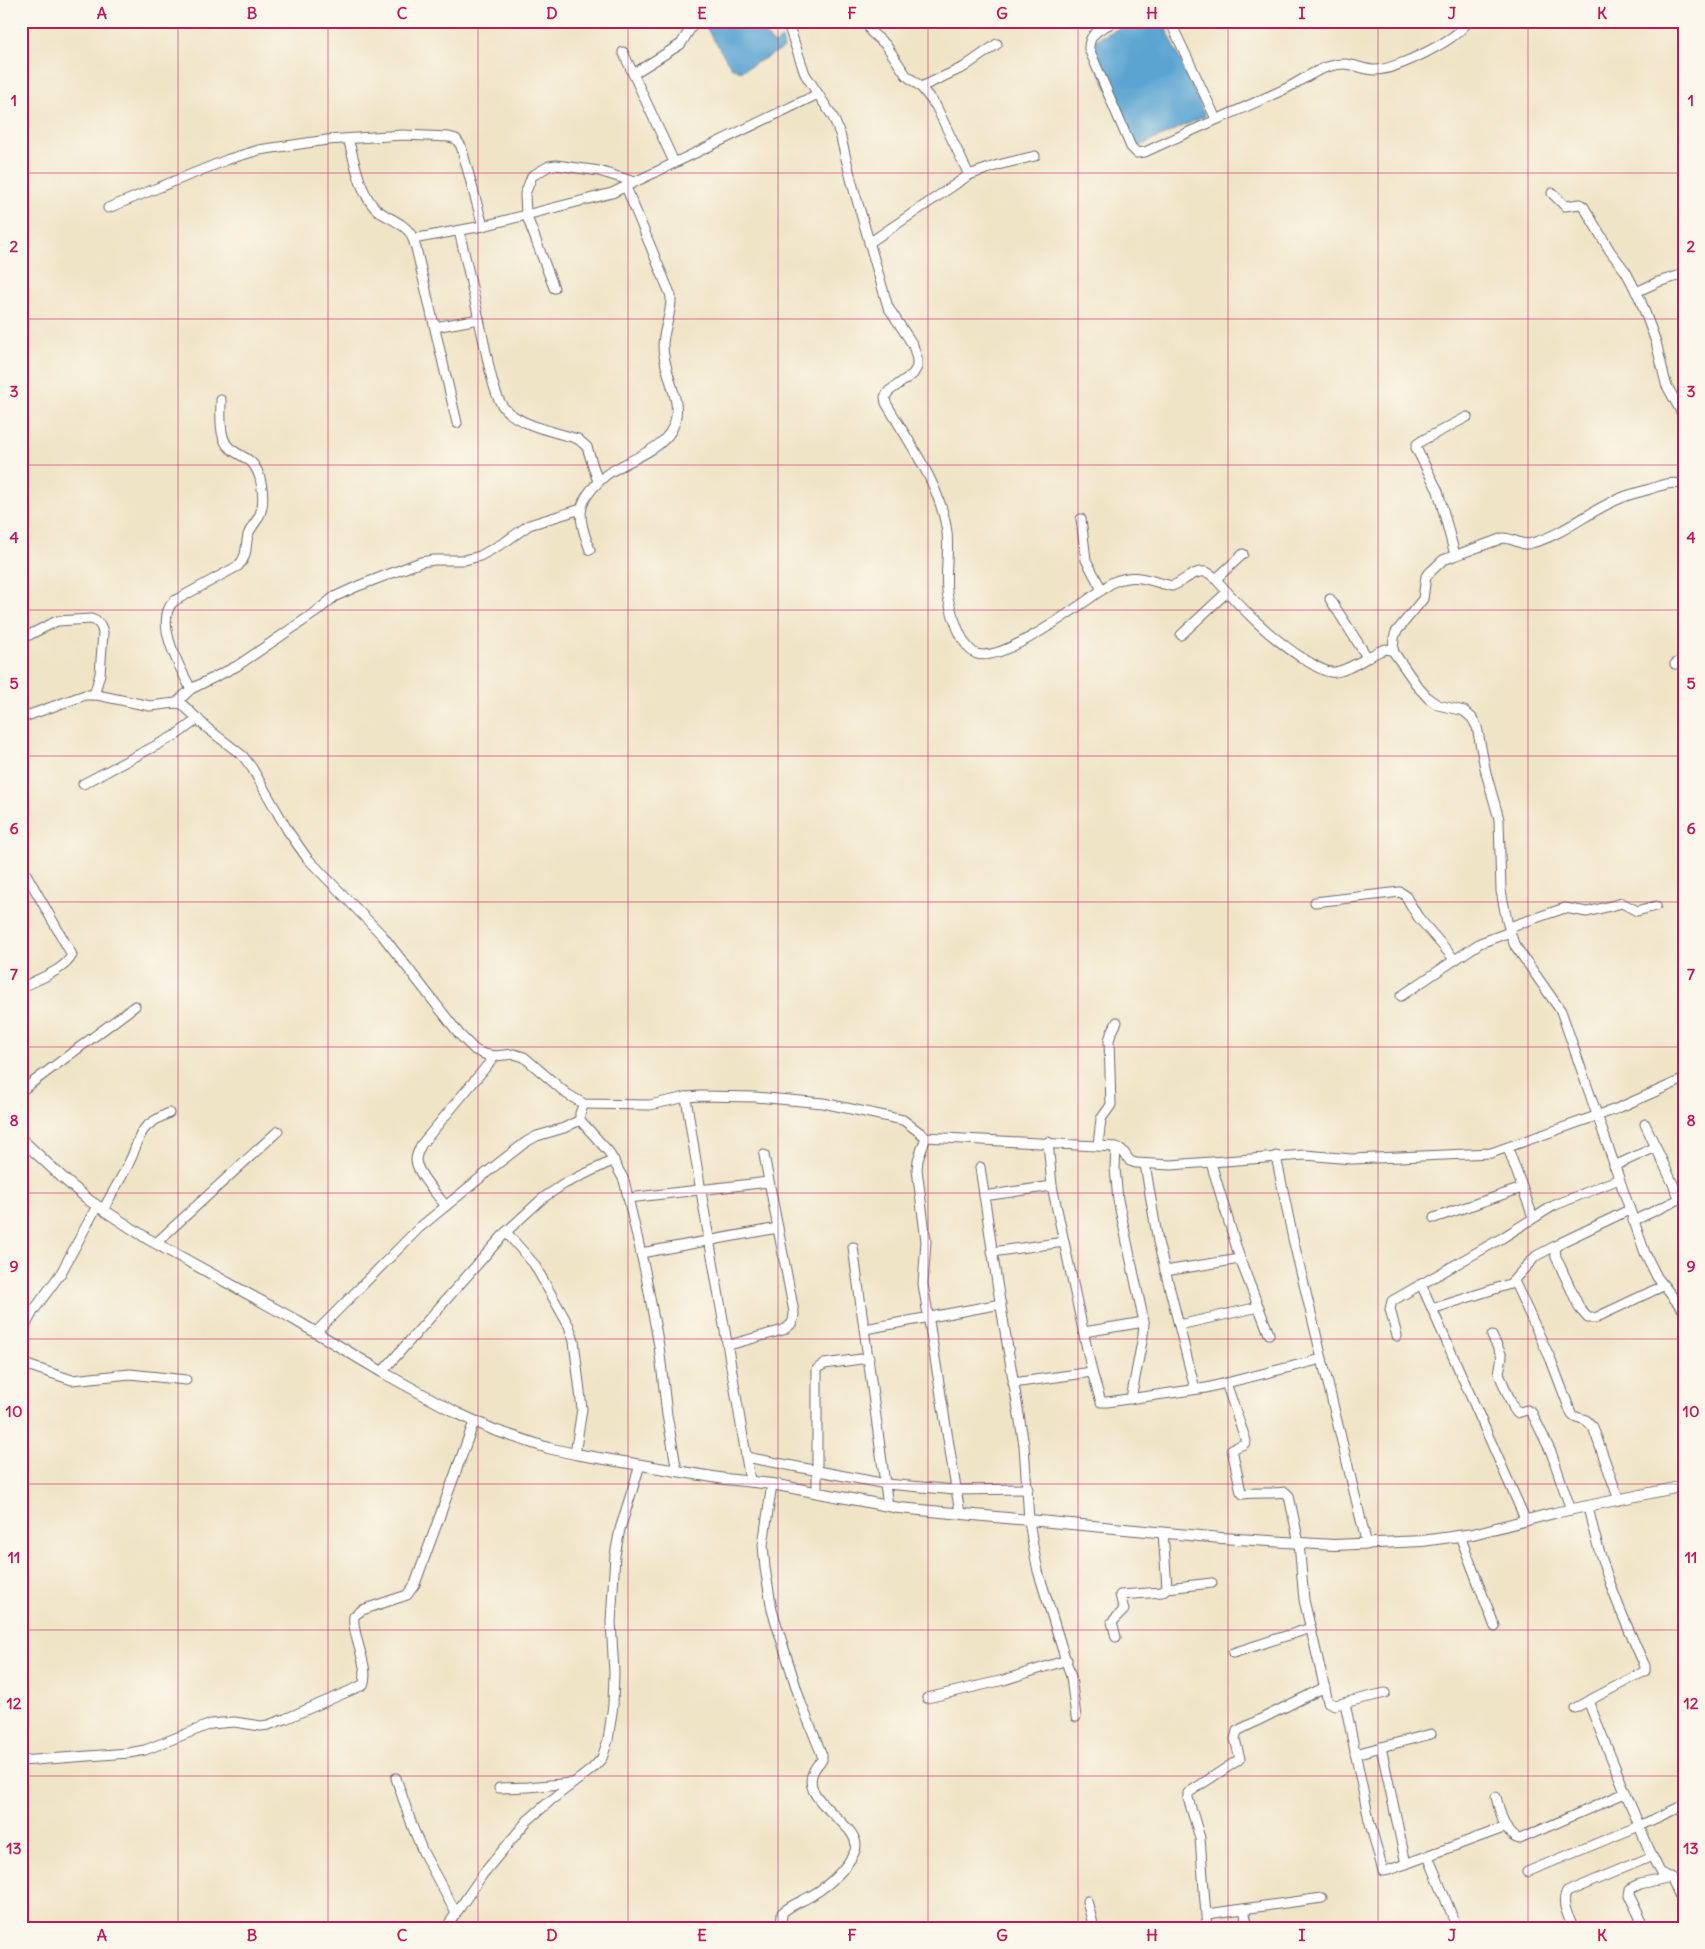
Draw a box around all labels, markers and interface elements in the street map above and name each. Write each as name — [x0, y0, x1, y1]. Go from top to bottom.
text: A — [97, 3, 107, 23]
text: B — [247, 3, 258, 23]
text: C — [397, 3, 408, 23]
text: D — [546, 3, 558, 23]
text: E — [697, 3, 707, 23]
text: F — [847, 3, 857, 23]
text: G — [996, 3, 1008, 23]
text: H — [1146, 3, 1158, 23]
text: I — [1299, 3, 1306, 23]
text: J — [1448, 3, 1457, 23]
text: K — [1597, 3, 1607, 23]
text: 1 — [11, 90, 17, 110]
text: 1 — [1688, 90, 1694, 110]
text: 2 — [10, 236, 19, 256]
text: 2 — [1687, 236, 1696, 256]
text: 3 — [9, 381, 19, 401]
text: 3 — [1686, 381, 1696, 401]
text: 4 — [9, 527, 19, 547]
text: 4 — [1686, 527, 1696, 547]
text: 5 — [9, 673, 19, 693]
text: 5 — [1686, 673, 1696, 693]
text: 6 — [9, 818, 19, 838]
text: 6 — [1686, 818, 1696, 838]
text: 7 — [10, 964, 18, 984]
text: 7 — [1687, 964, 1695, 984]
text: 8 — [9, 1110, 19, 1130]
text: 8 — [1686, 1110, 1696, 1130]
text: 9 — [9, 1256, 19, 1276]
text: 9 — [1686, 1256, 1696, 1276]
text: 10 — [6, 1401, 22, 1421]
text: 10 — [1683, 1401, 1699, 1421]
text: 11 — [8, 1547, 20, 1567]
text: 11 — [1685, 1547, 1697, 1567]
text: 12 — [6, 1693, 22, 1713]
text: 12 — [1683, 1693, 1699, 1713]
text: 13 — [6, 1838, 22, 1858]
text: 13 — [1683, 1838, 1699, 1858]
text: A — [97, 1925, 107, 1945]
text: B — [247, 1925, 258, 1945]
text: C — [397, 1925, 408, 1945]
text: D — [546, 1925, 558, 1945]
text: E — [697, 1925, 707, 1945]
text: F — [847, 1925, 857, 1945]
text: G — [996, 1925, 1008, 1945]
text: H — [1146, 1925, 1158, 1945]
text: I — [1299, 1925, 1306, 1945]
text: J — [1448, 1925, 1457, 1945]
text: K — [1597, 1925, 1607, 1945]

